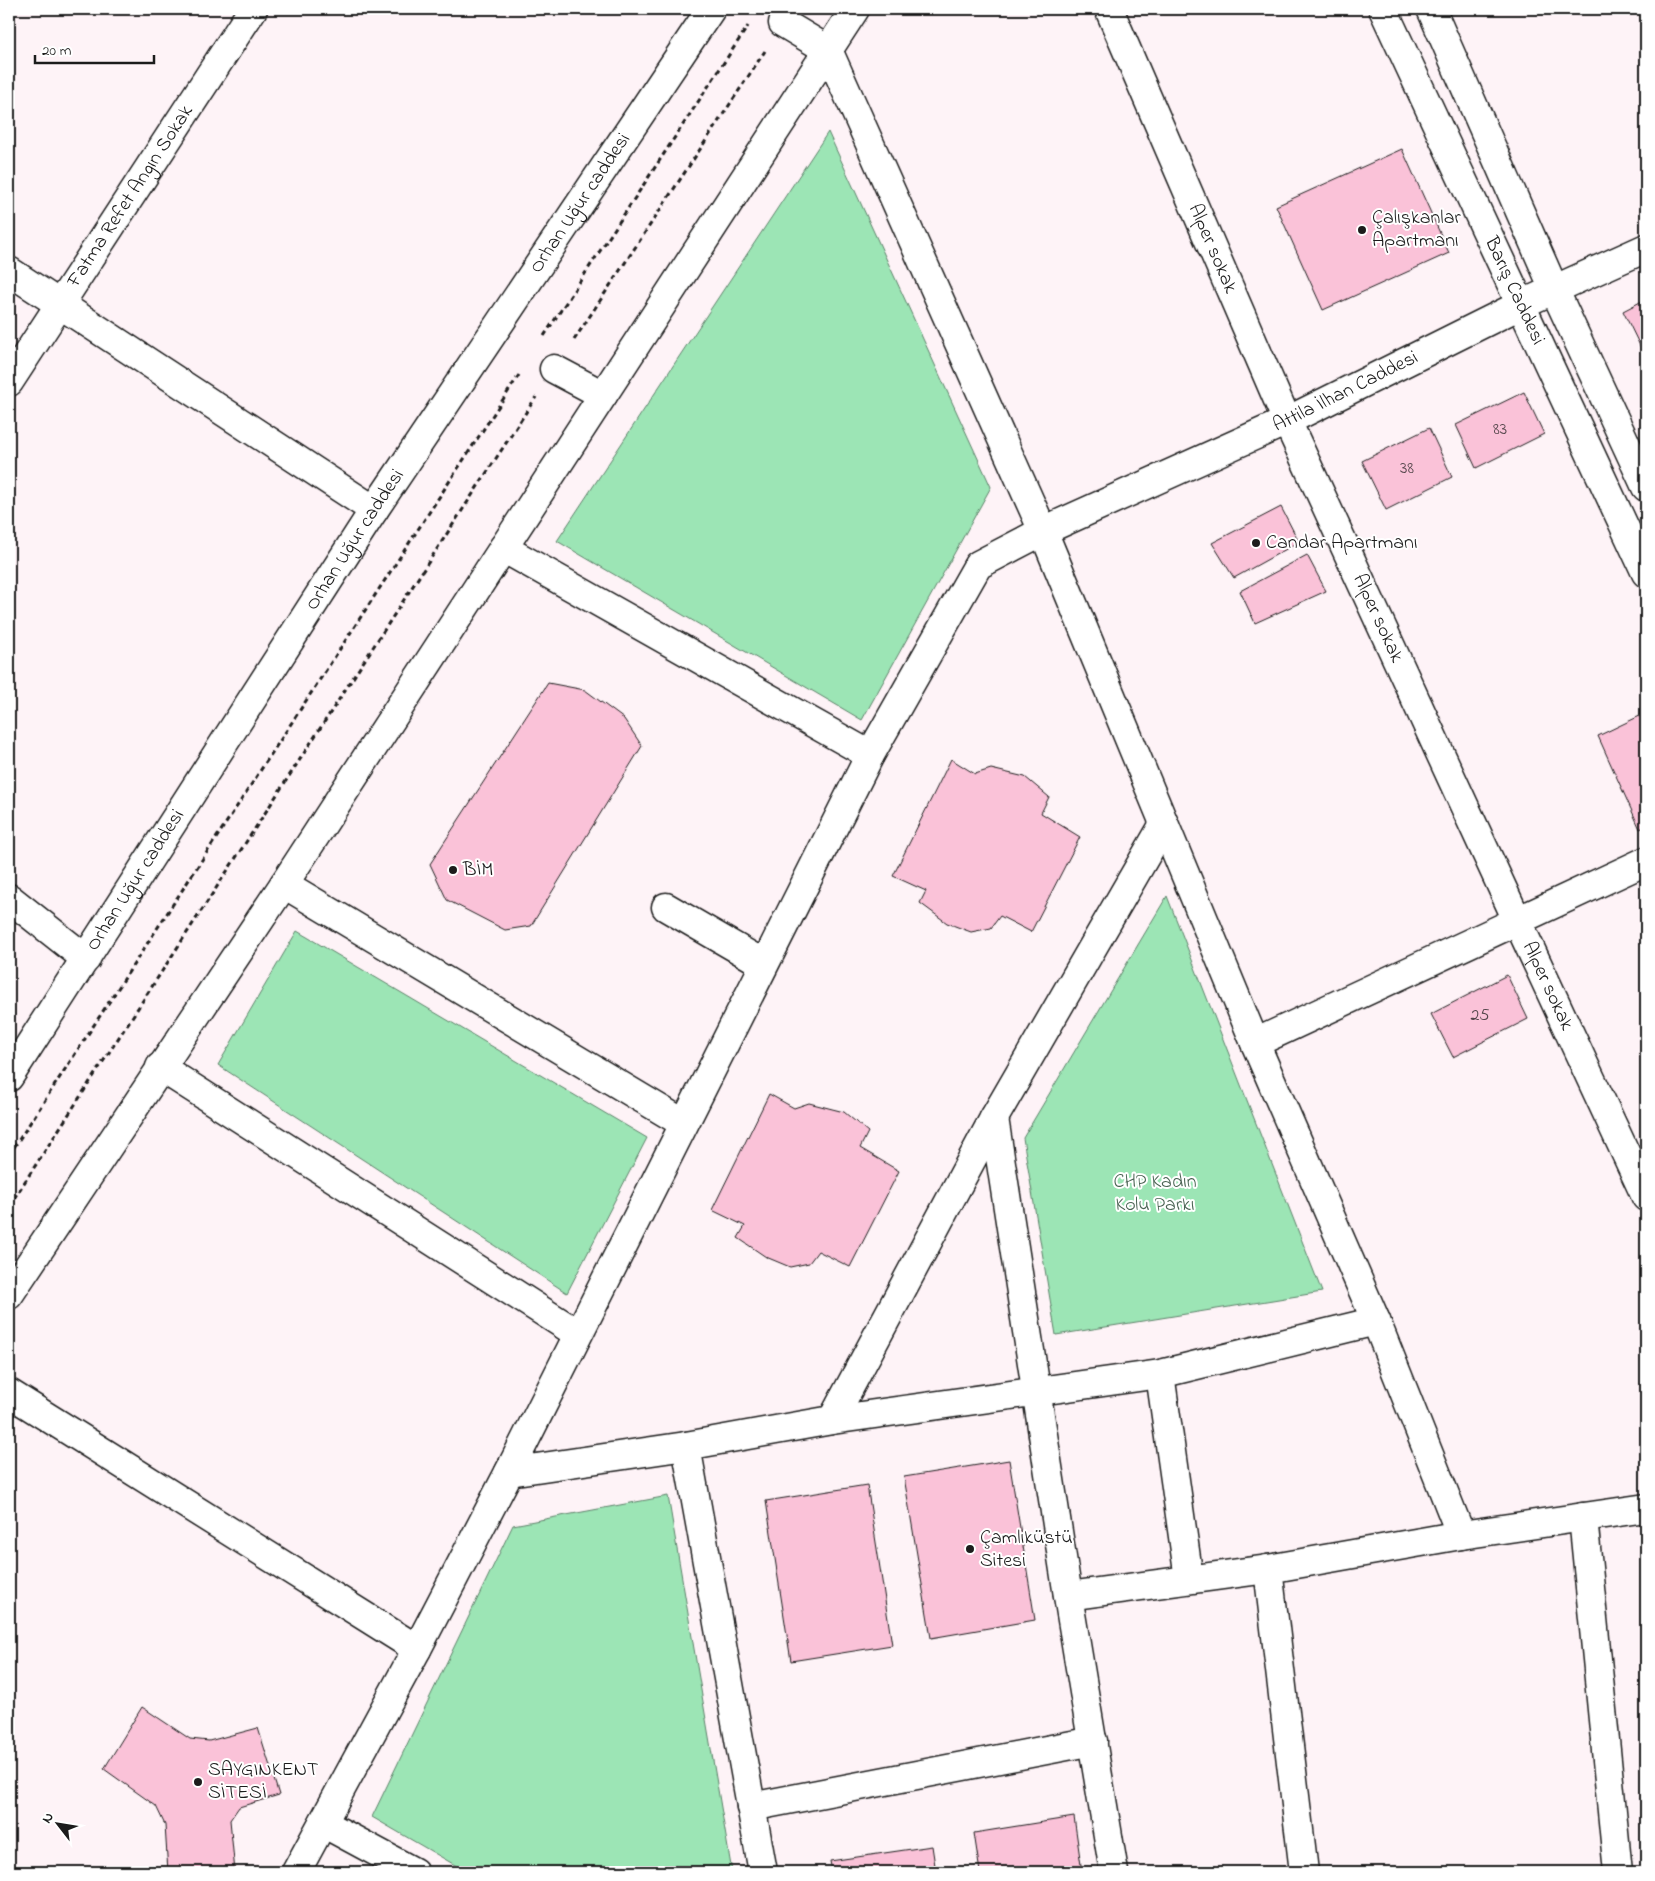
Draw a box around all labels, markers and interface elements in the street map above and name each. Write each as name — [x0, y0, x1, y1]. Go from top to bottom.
scale bar — [35, 32, 154, 64]
text: 20 m — [42, 40, 72, 62]
street label: Fatma Refet Angın Sokak — [60, 99, 201, 294]
street label: Orhan Uğur caddesi — [523, 127, 638, 279]
street label: Alper sokak — [1180, 199, 1245, 298]
place label: Çalışkanlar Apartmanı — [1372, 204, 1461, 256]
marker: Çalışkanlar Apartmanı — [1356, 224, 1368, 236]
street label: Barış Caddesi — [1476, 231, 1552, 350]
street label: Attila İlhan Caddesi — [1268, 343, 1423, 440]
house number: 83 — [1493, 417, 1507, 443]
house number: 38 — [1400, 456, 1414, 482]
street label: Orhan Uğur caddesi — [298, 463, 412, 616]
place label: Candar Apartmanı — [1266, 529, 1418, 558]
marker: Candar Apartmanı — [1250, 537, 1262, 549]
street label: Alper sokak — [1345, 569, 1411, 668]
street label: Orhan Uğur caddesi — [79, 804, 192, 957]
place label: BİM — [462, 856, 493, 885]
marker: BİM — [447, 864, 459, 876]
street label: Alper sokak — [1514, 937, 1581, 1035]
house number: 25 — [1470, 1003, 1490, 1029]
park label: CHP Kadın Kolu Parkı — [1113, 1168, 1197, 1220]
place label: Çamlıküstü Sitesi — [980, 1524, 1073, 1576]
marker: Çamlıküstü Sitesi — [964, 1543, 976, 1555]
place label: SAYGINKENT SİTESİ — [208, 1756, 318, 1808]
marker: SAYGINKENT SİTESİ — [192, 1776, 204, 1788]
north arrow — [32, 1798, 82, 1848]
text: N — [37, 1809, 60, 1828]

